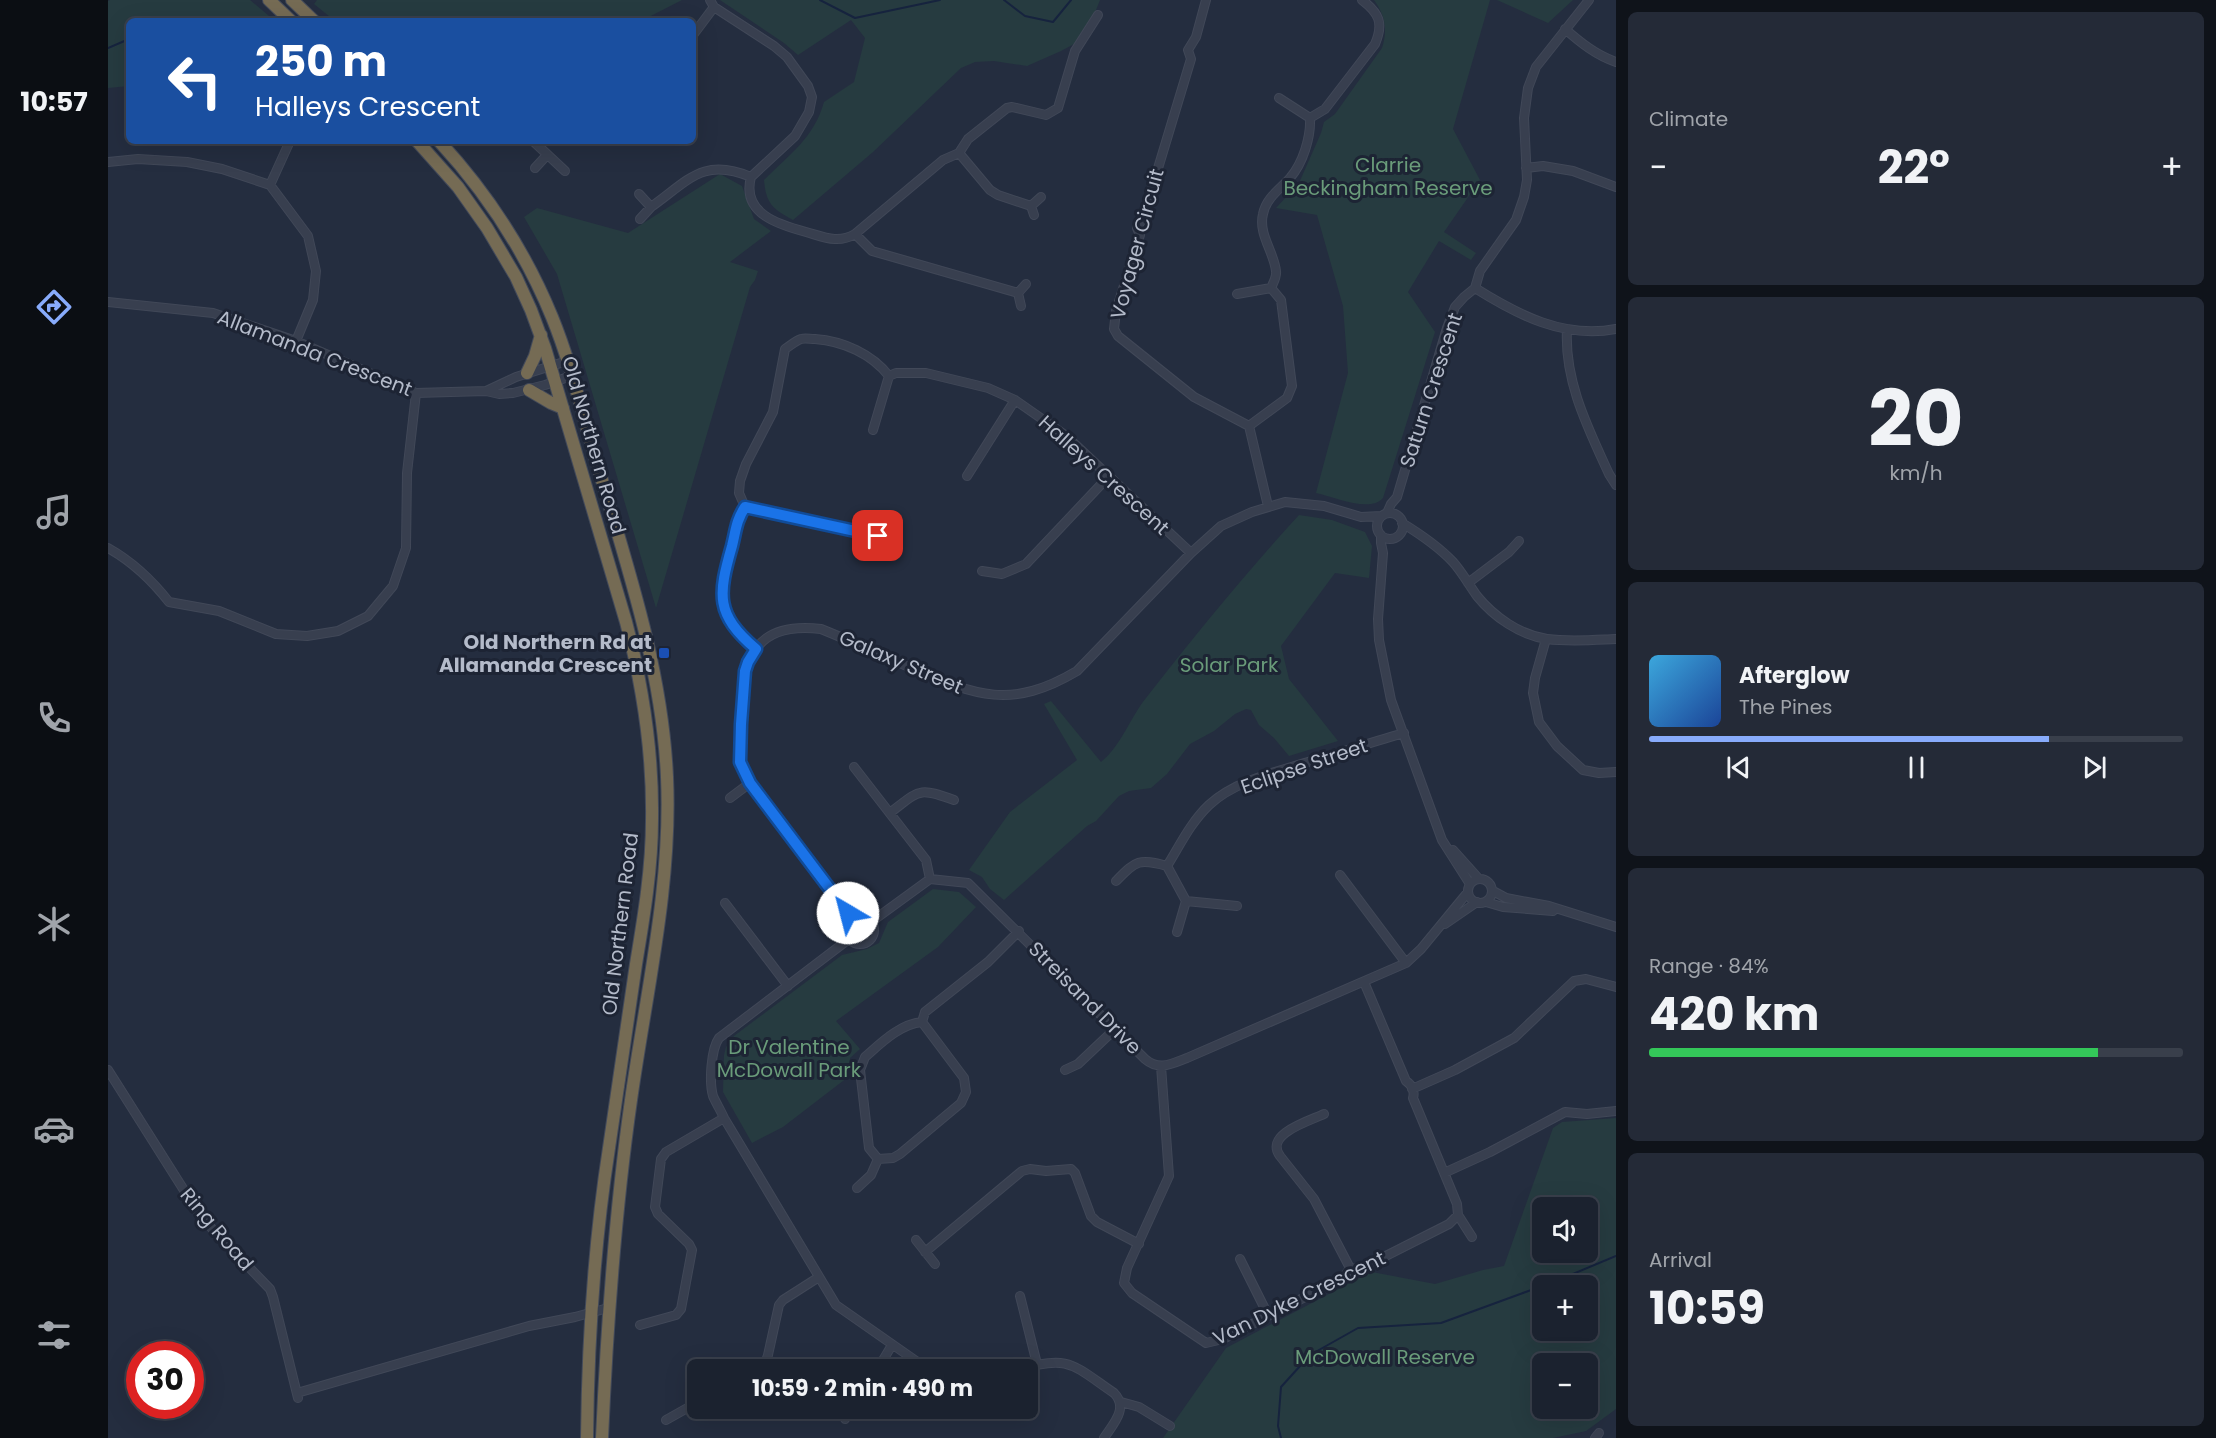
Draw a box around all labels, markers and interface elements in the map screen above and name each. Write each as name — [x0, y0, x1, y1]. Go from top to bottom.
text: 250 m — [255, 32, 387, 91]
icon: left — [156, 42, 234, 120]
text: 10:57 — [20, 83, 88, 120]
text: Halleys Crescent — [255, 88, 480, 125]
text: Climate — [1649, 105, 1728, 133]
text: 22° — [1878, 136, 1950, 199]
text: − — [1649, 144, 1667, 191]
text: + — [2160, 144, 2183, 191]
park label: Clarrie Beckingham Reserve — [1283, 151, 1493, 202]
street label: Voyager Circuit — [1103, 166, 1171, 322]
icon: directions — [33, 286, 75, 328]
street label: Allamanda Crescent — [214, 303, 416, 403]
street label: Saturn Crescent — [1393, 309, 1469, 471]
street label: Old Northern Road — [555, 353, 633, 537]
text: 20 — [1868, 364, 1964, 473]
street label: Halleys Crescent — [1033, 409, 1175, 541]
text: km/h — [1889, 459, 1943, 487]
icon: music — [33, 491, 75, 533]
pin — [852, 510, 903, 561]
icon: arrive — [861, 519, 894, 552]
street label: Galaxy Street — [835, 623, 967, 701]
place label: Old Northern Rd at Allamanda Crescent — [439, 628, 652, 679]
marker: Old Northern Rd at Allamanda Crescent — [657, 646, 671, 660]
park label: Solar Park — [1180, 651, 1279, 679]
text: Afterglow — [1739, 660, 1850, 691]
text: The Pines — [1739, 693, 1833, 721]
icon: phone — [33, 697, 75, 739]
street label: Eclipse Street — [1237, 731, 1371, 801]
icon: previous — [1722, 751, 1755, 784]
icon: pause — [1900, 751, 1933, 784]
icon: next — [2078, 751, 2111, 784]
street label: Old Northern Road — [595, 831, 645, 1017]
position arrow — [816, 881, 880, 945]
icon: climate — [33, 903, 75, 945]
street label: Streisand Drive — [1022, 935, 1148, 1061]
text: Range · 84% — [1649, 952, 1769, 980]
text: 420 km — [1649, 983, 1820, 1046]
park label: Dr Valentine McDowall Park — [717, 1033, 862, 1084]
icon: car — [33, 1108, 75, 1150]
street label: Ring Road — [174, 1181, 260, 1277]
map controls — [1532, 1197, 1598, 1419]
button: sound — [1532, 1197, 1598, 1263]
street label: Van Dyke Crescent — [1208, 1244, 1390, 1352]
text: Arrival — [1649, 1246, 1712, 1274]
button: + — [1532, 1275, 1598, 1341]
text: 10:59 — [1649, 1277, 1765, 1340]
icon: filters — [33, 1314, 75, 1356]
speed limit sign: 30 — [126, 1341, 204, 1419]
park label: McDowall Reserve — [1295, 1343, 1475, 1371]
button: − — [1532, 1353, 1598, 1419]
text: 10:59 · 2 min · 490 m — [752, 1373, 973, 1404]

